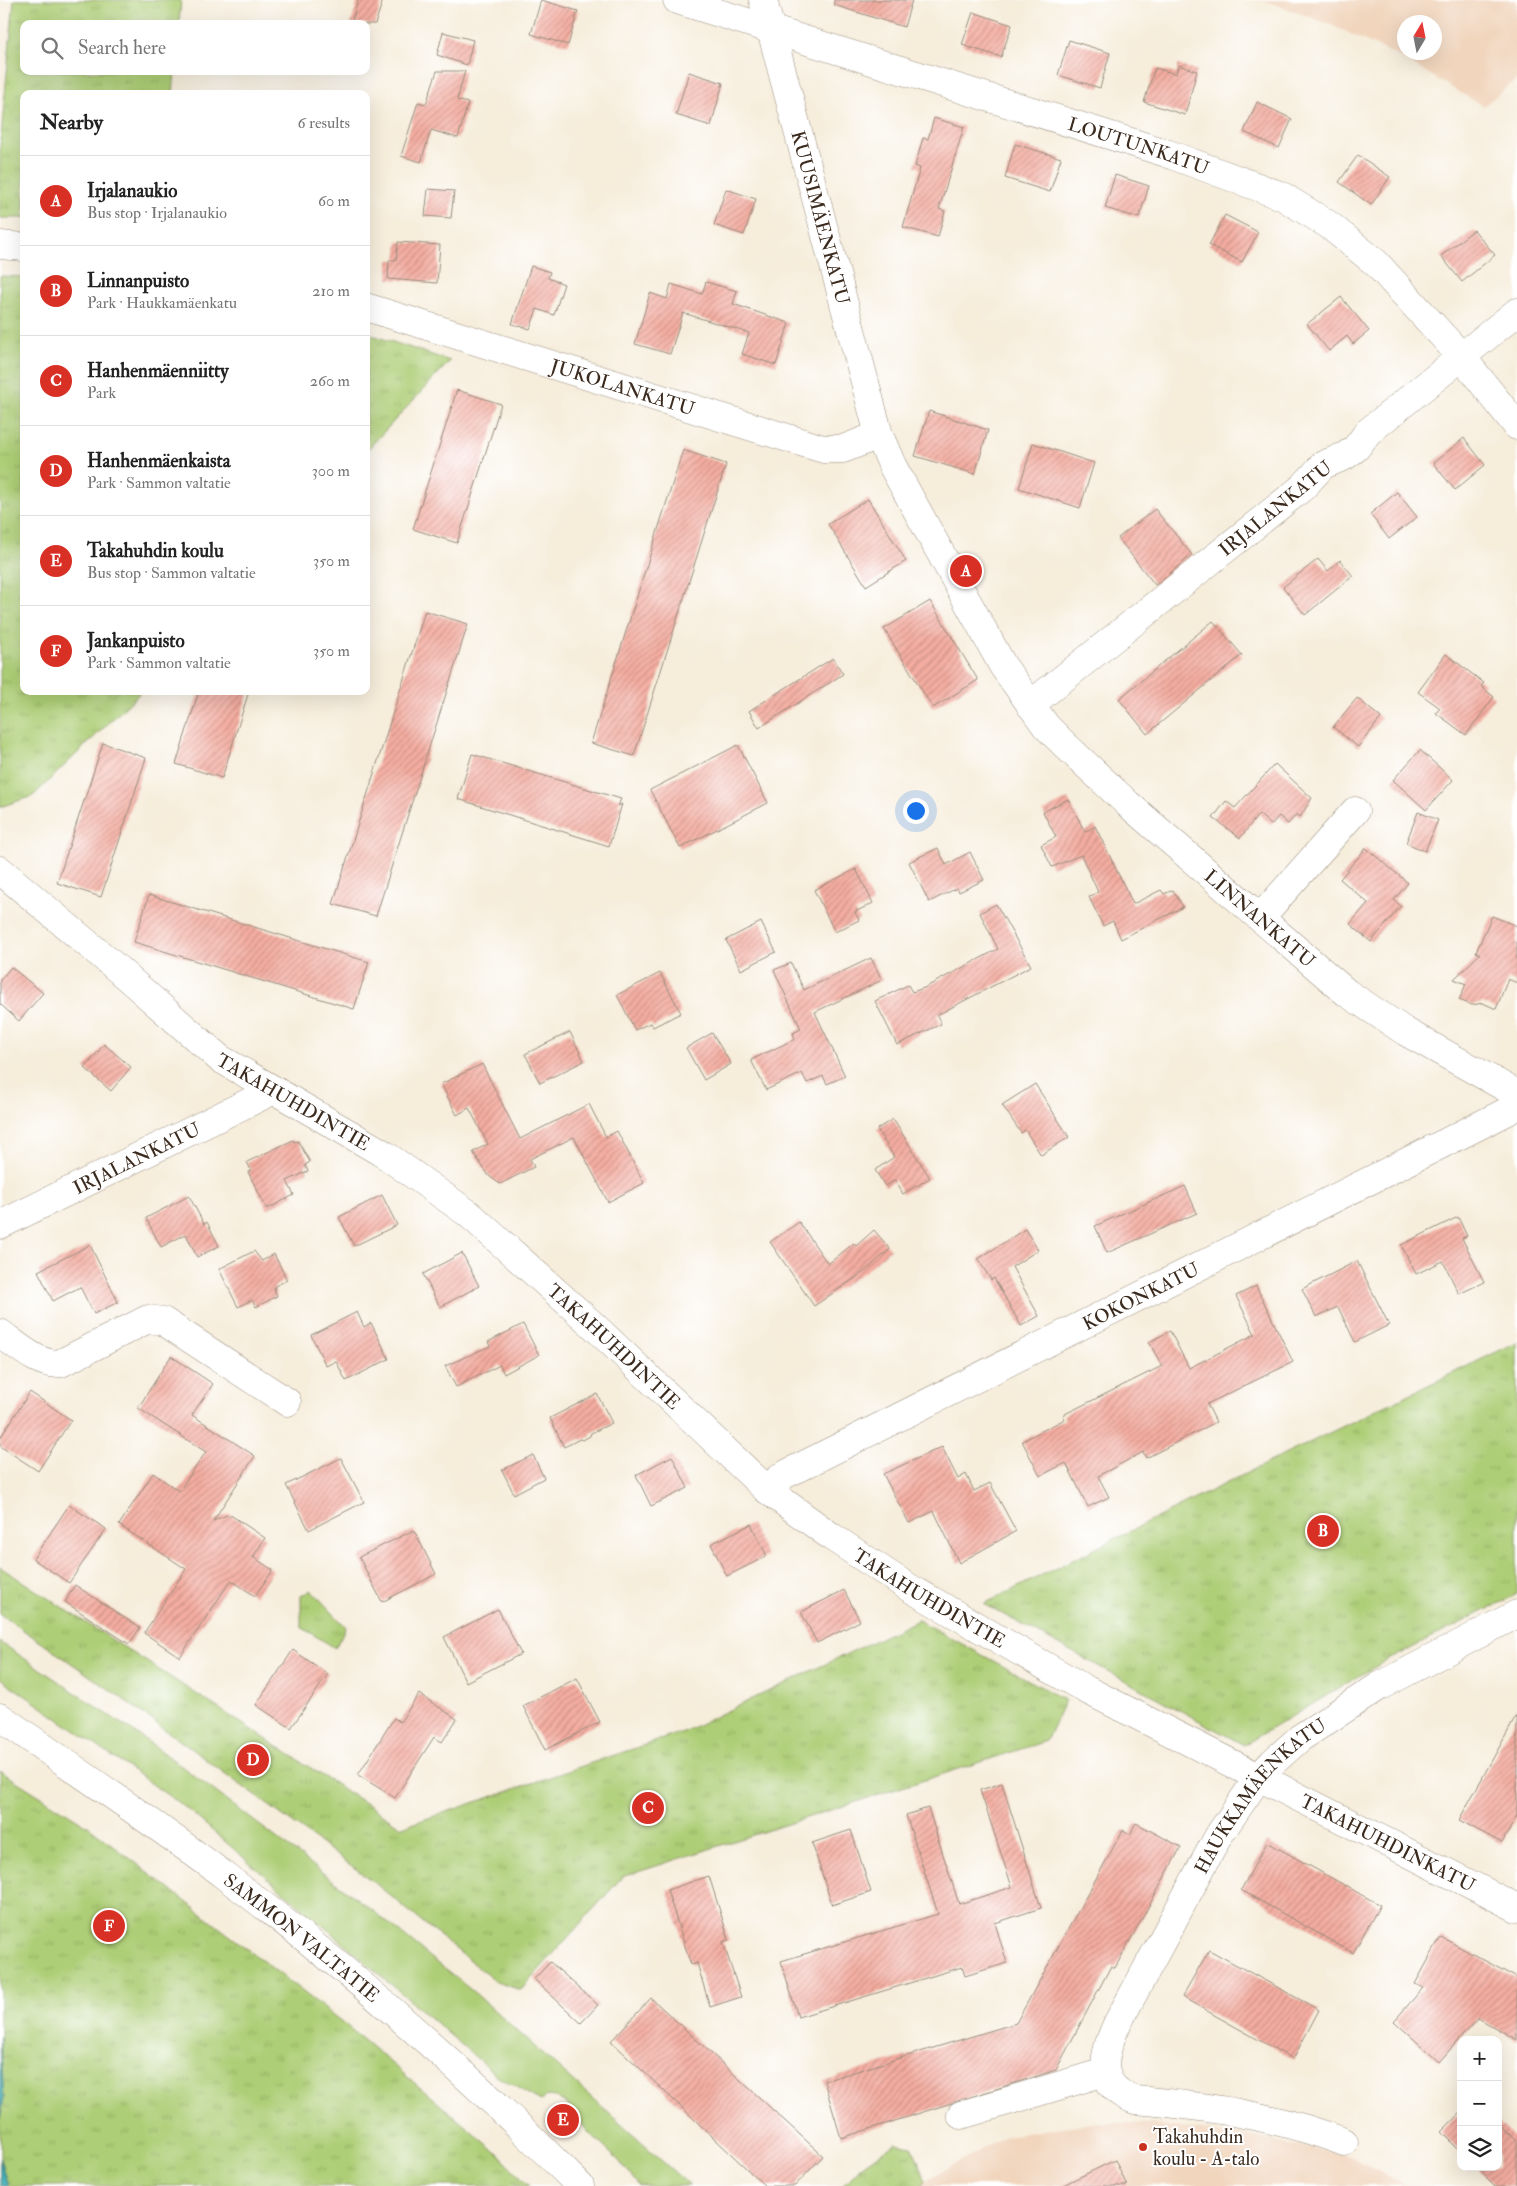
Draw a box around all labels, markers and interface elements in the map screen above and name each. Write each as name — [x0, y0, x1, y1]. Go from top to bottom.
north arrow — [1397, 15, 1442, 60]
search box — [20, 20, 370, 75]
icon: search — [38, 34, 66, 62]
text: Search here — [78, 36, 166, 60]
text: Nearby — [40, 109, 103, 136]
street label: LOUTUNKATU — [1065, 112, 1212, 181]
text: 6 results — [298, 113, 350, 133]
street label: KUUSIMÄENKATU — [785, 128, 855, 307]
text: Irjalanaukio — [87, 179, 177, 203]
text: A — [51, 191, 61, 211]
text: 60 m — [318, 191, 350, 211]
text: Bus stop · Irjalanaukio — [87, 203, 227, 223]
text: Linnanpuisto — [87, 269, 189, 293]
text: B — [51, 281, 61, 301]
text: 210 m — [312, 281, 350, 301]
text: Park · Haukkamäenkatu — [87, 293, 237, 313]
street label: JUKOLANKATU — [547, 354, 698, 421]
text: Hanhenmäenniitty — [87, 359, 229, 383]
text: C — [50, 371, 62, 391]
text: 260 m — [310, 371, 350, 391]
text: Park — [87, 383, 116, 403]
text: Hanhenmäenkaista — [87, 449, 230, 473]
street label: IRJALANKATU — [1214, 456, 1337, 562]
text: D — [49, 461, 63, 481]
text: 300 m — [312, 461, 350, 481]
text: Park · Sammon valtatie — [87, 473, 231, 493]
text: Takahuhdin koulu — [87, 539, 224, 563]
text: E — [50, 551, 62, 571]
text: 350 m — [313, 551, 350, 571]
pin: A — [950, 552, 982, 590]
text: Bus stop · Sammon valtatie — [87, 563, 256, 583]
text: Jankanpuisto — [87, 629, 185, 653]
text: F — [51, 641, 61, 661]
text: 350 m — [313, 641, 350, 661]
text: Park · Sammon valtatie — [87, 653, 231, 673]
your location — [903, 798, 929, 824]
street label: LINNANKATU — [1199, 864, 1320, 973]
street label: TAKAHUHDINTIE — [212, 1048, 375, 1156]
street label: IRJALANKATU — [69, 1117, 204, 1200]
street label: KOKONKATU — [1079, 1257, 1204, 1336]
street label: TAKAHUHDINTIE — [542, 1279, 686, 1415]
pin: B — [1307, 1512, 1339, 1550]
street label: TAKAHUHDINTIE — [848, 1543, 1010, 1654]
street label: HAUKKAMÄENKATU — [1189, 1713, 1331, 1878]
pin: D — [237, 1741, 269, 1779]
pin: C — [632, 1789, 664, 1827]
street label: TAKAHUHDINKATU — [1296, 1789, 1479, 1898]
street label: SAMMON VALTATIE — [219, 1868, 385, 2008]
pin: F — [93, 1907, 125, 1945]
map controls — [1457, 2036, 1502, 2171]
button: + — [1457, 2036, 1502, 2081]
button: − — [1457, 2081, 1502, 2126]
pin: E — [547, 2101, 579, 2139]
place label: Takahuhdin koulu - A-talo — [1153, 2125, 1259, 2171]
button: layers — [1457, 2126, 1502, 2171]
marker: Takahuhdin koulu - A-talo — [1137, 2141, 1149, 2153]

